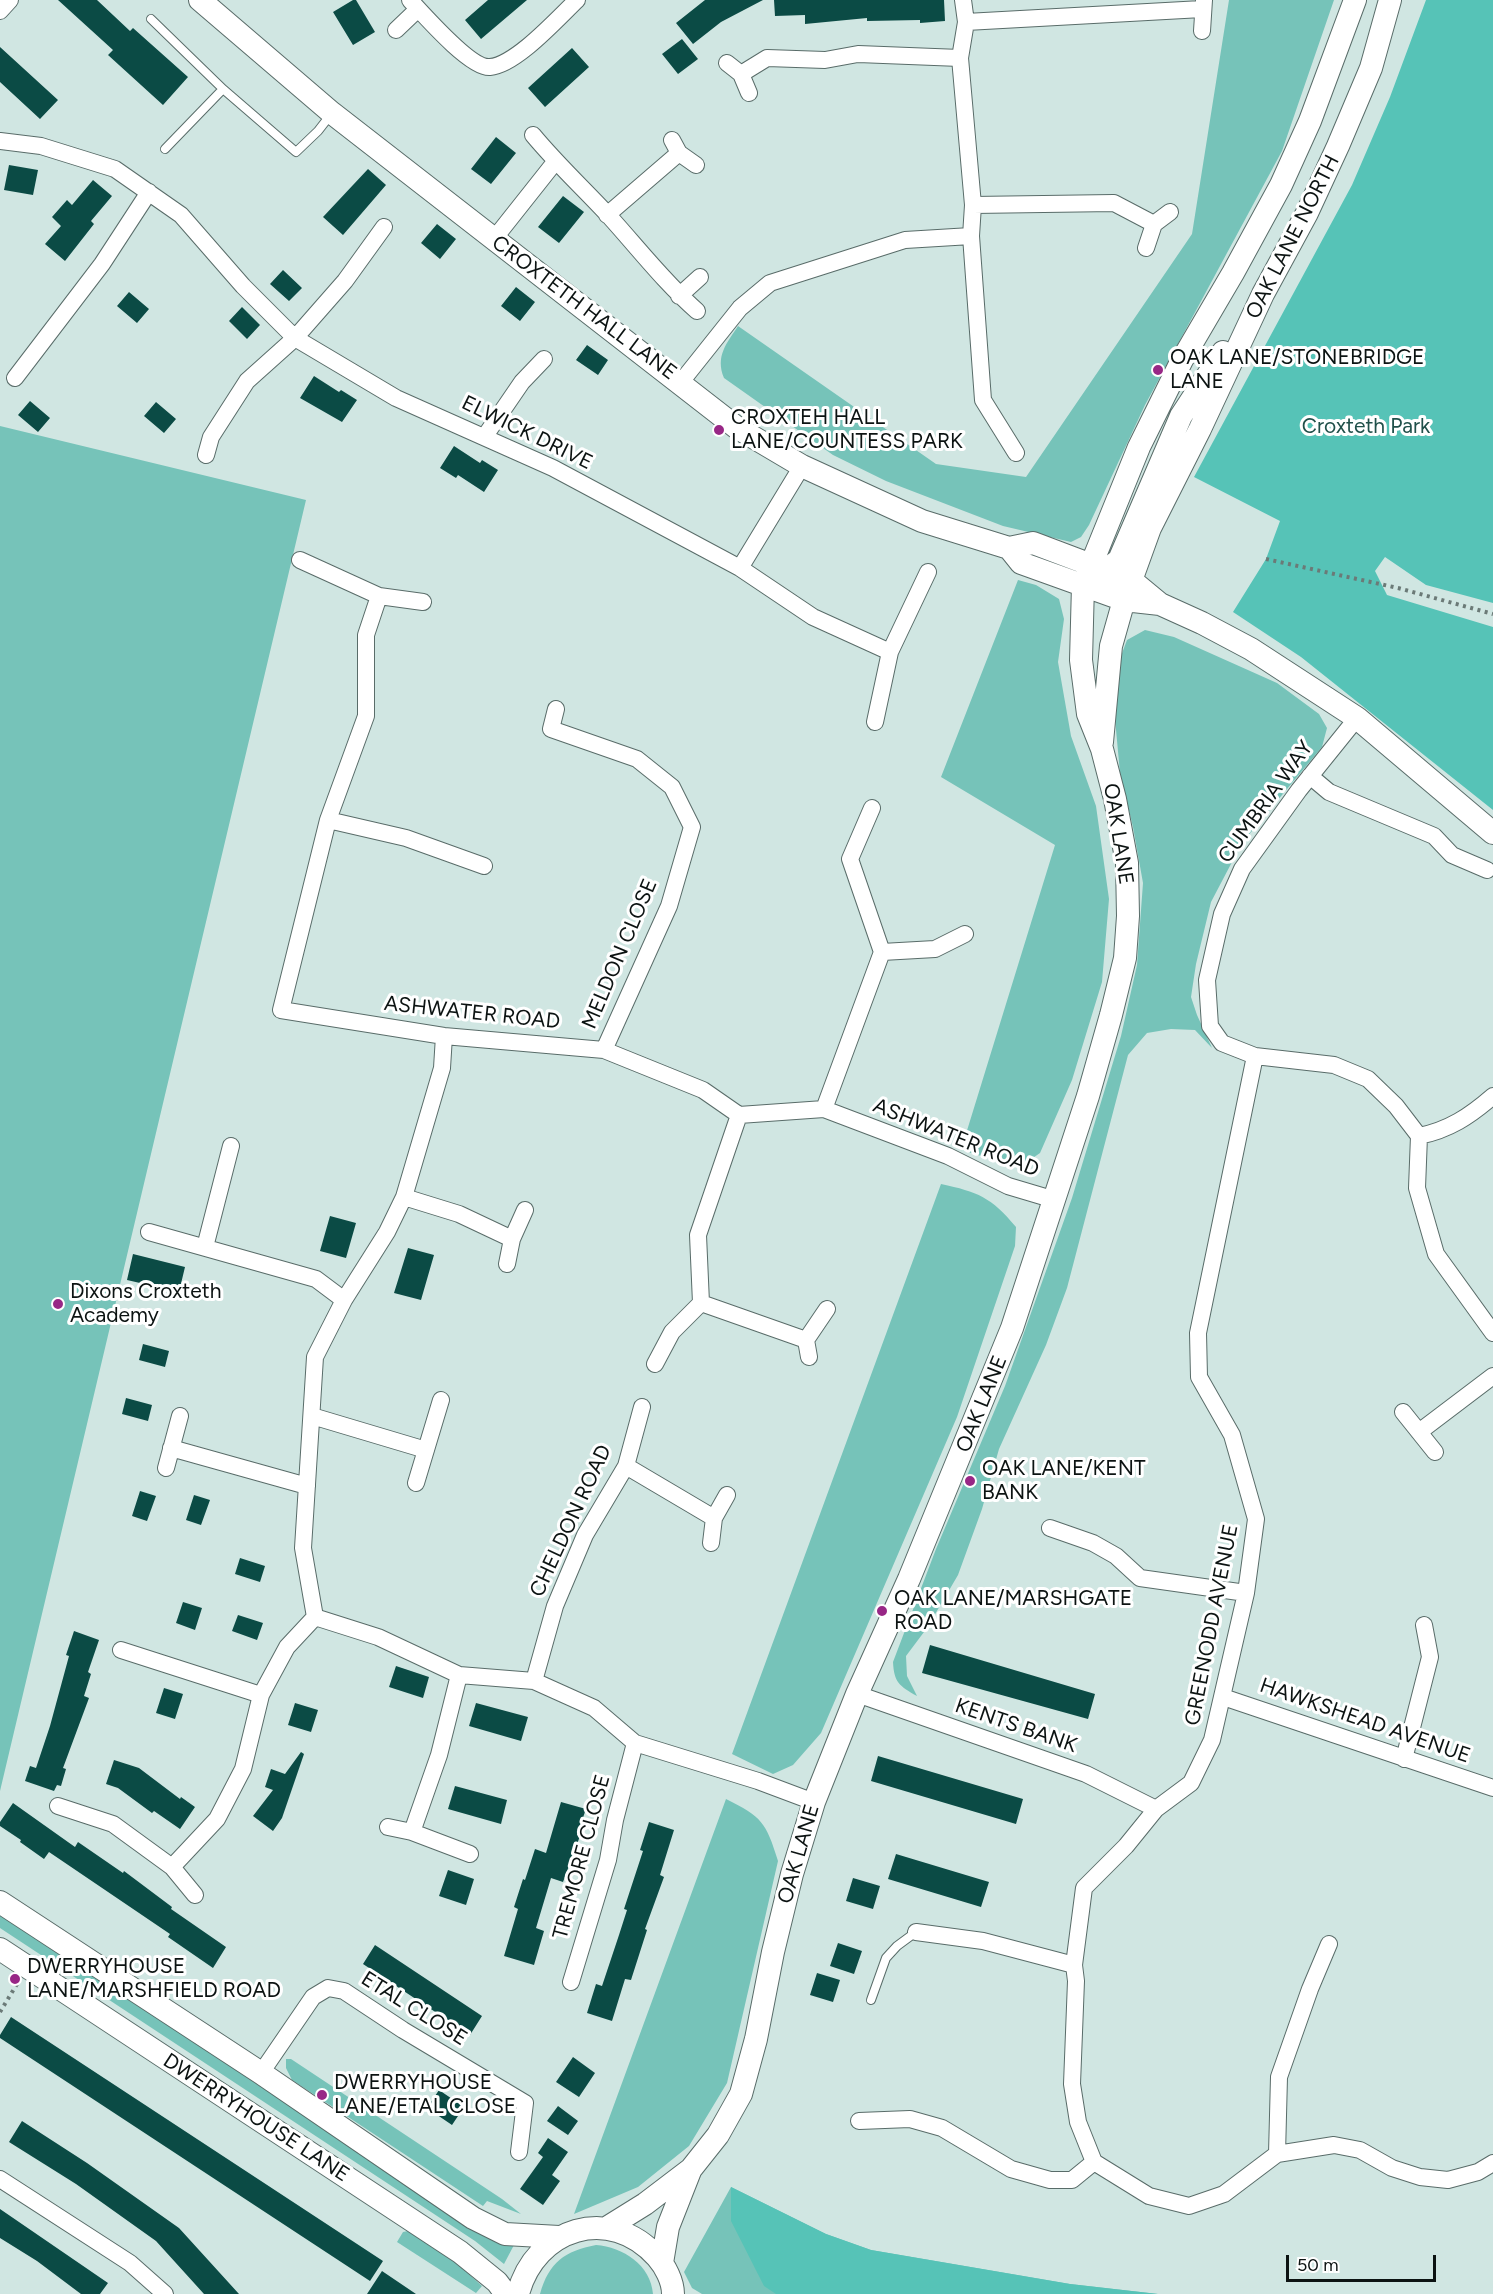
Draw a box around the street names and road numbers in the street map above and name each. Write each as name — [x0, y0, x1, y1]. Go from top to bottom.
street label: OAK LANE NORTH — [1241, 151, 1345, 323]
street label: CROXTETH HALL LANE — [487, 230, 681, 386]
street label: ELWICK DRIVE — [457, 390, 597, 476]
street label: CUMBRIA WAY — [1213, 736, 1319, 868]
street label: OAK LANE — [1098, 781, 1138, 887]
street label: MELDON CLOSE — [577, 875, 663, 1033]
street label: ASHWATER ROAD — [383, 991, 561, 1035]
street label: ASHWATER ROAD — [869, 1093, 1043, 1183]
street label: OAK LANE — [951, 1352, 1013, 1456]
street label: CHELDON ROAD — [525, 1441, 617, 1601]
street label: GREENODD AVENUE — [1180, 1522, 1244, 1728]
street label: HAWKSHEAD AVENUE — [1256, 1673, 1474, 1769]
street label: KENTS BANK — [952, 1693, 1080, 1759]
street label: TREMORE CLOSE — [548, 1772, 616, 1942]
street label: OAK LANE — [773, 1801, 825, 1907]
street label: ETAL CLOSE — [356, 1966, 472, 2052]
street label: DWERRYHOUSE LANE — [158, 2048, 354, 2188]

